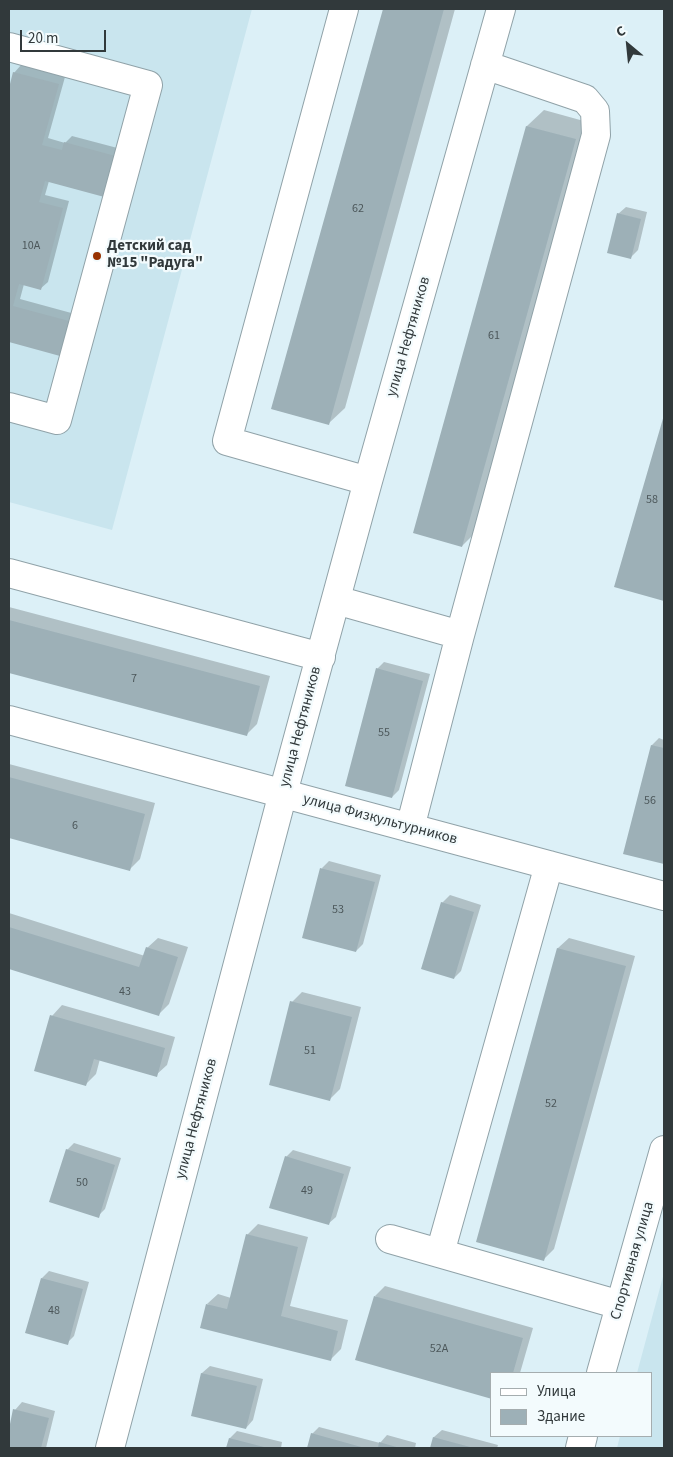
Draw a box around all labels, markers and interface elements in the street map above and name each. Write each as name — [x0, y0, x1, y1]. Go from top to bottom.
scale bar — [22, 20, 109, 52]
north arrow — [603, 20, 653, 70]
text: С — [613, 21, 629, 42]
text: 20 m — [28, 28, 58, 49]
house number: 62 — [352, 202, 364, 216]
place label: Детский сад №15 "Радуга" — [107, 238, 203, 273]
house number: 10А — [22, 239, 40, 253]
marker: Детский сад №15 "Радуга" — [91, 250, 103, 262]
street label: улица Нефтяников — [383, 275, 435, 399]
house number: 61 — [488, 329, 500, 343]
house number: 58 — [646, 493, 658, 507]
street label: улица Нефтяников — [276, 665, 326, 789]
house number: 7 — [131, 672, 137, 686]
house number: 55 — [378, 726, 390, 740]
street label: улица Физкультурников — [301, 791, 459, 849]
house number: 56 — [644, 794, 656, 808]
house number: 6 — [72, 819, 78, 833]
house number: 53 — [332, 903, 344, 917]
house number: 43 — [119, 985, 131, 999]
house number: 51 — [304, 1044, 316, 1058]
street label: улица Нефтяников — [172, 1057, 222, 1181]
house number: 52 — [545, 1097, 557, 1111]
house number: 50 — [76, 1176, 88, 1190]
house number: 49 — [301, 1184, 313, 1198]
street label: Спортивная улица — [608, 1200, 658, 1322]
house number: 48 — [48, 1304, 60, 1318]
house number: 52А — [430, 1342, 448, 1356]
legend — [490, 1372, 653, 1437]
text: Улица — [537, 1381, 576, 1402]
text: Здание — [537, 1406, 585, 1427]

